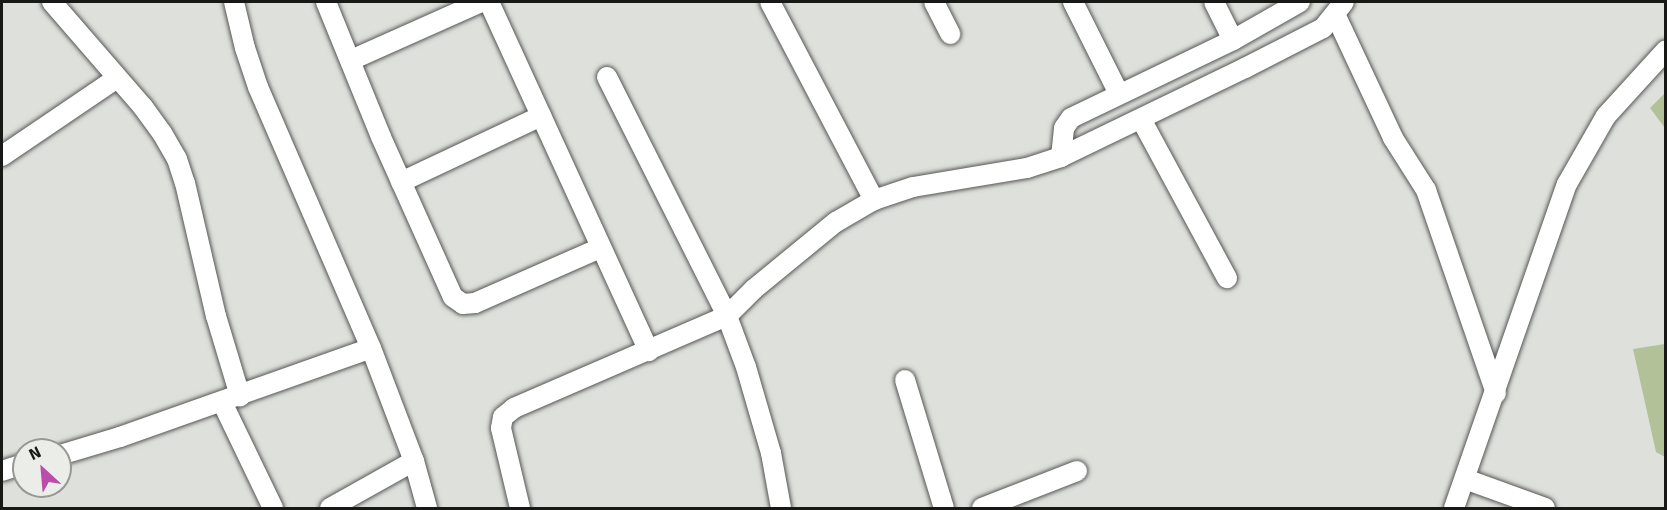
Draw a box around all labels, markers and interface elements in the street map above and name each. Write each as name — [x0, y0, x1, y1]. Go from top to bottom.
north arrow — [12, 438, 72, 498]
text: N — [26, 442, 44, 465]

